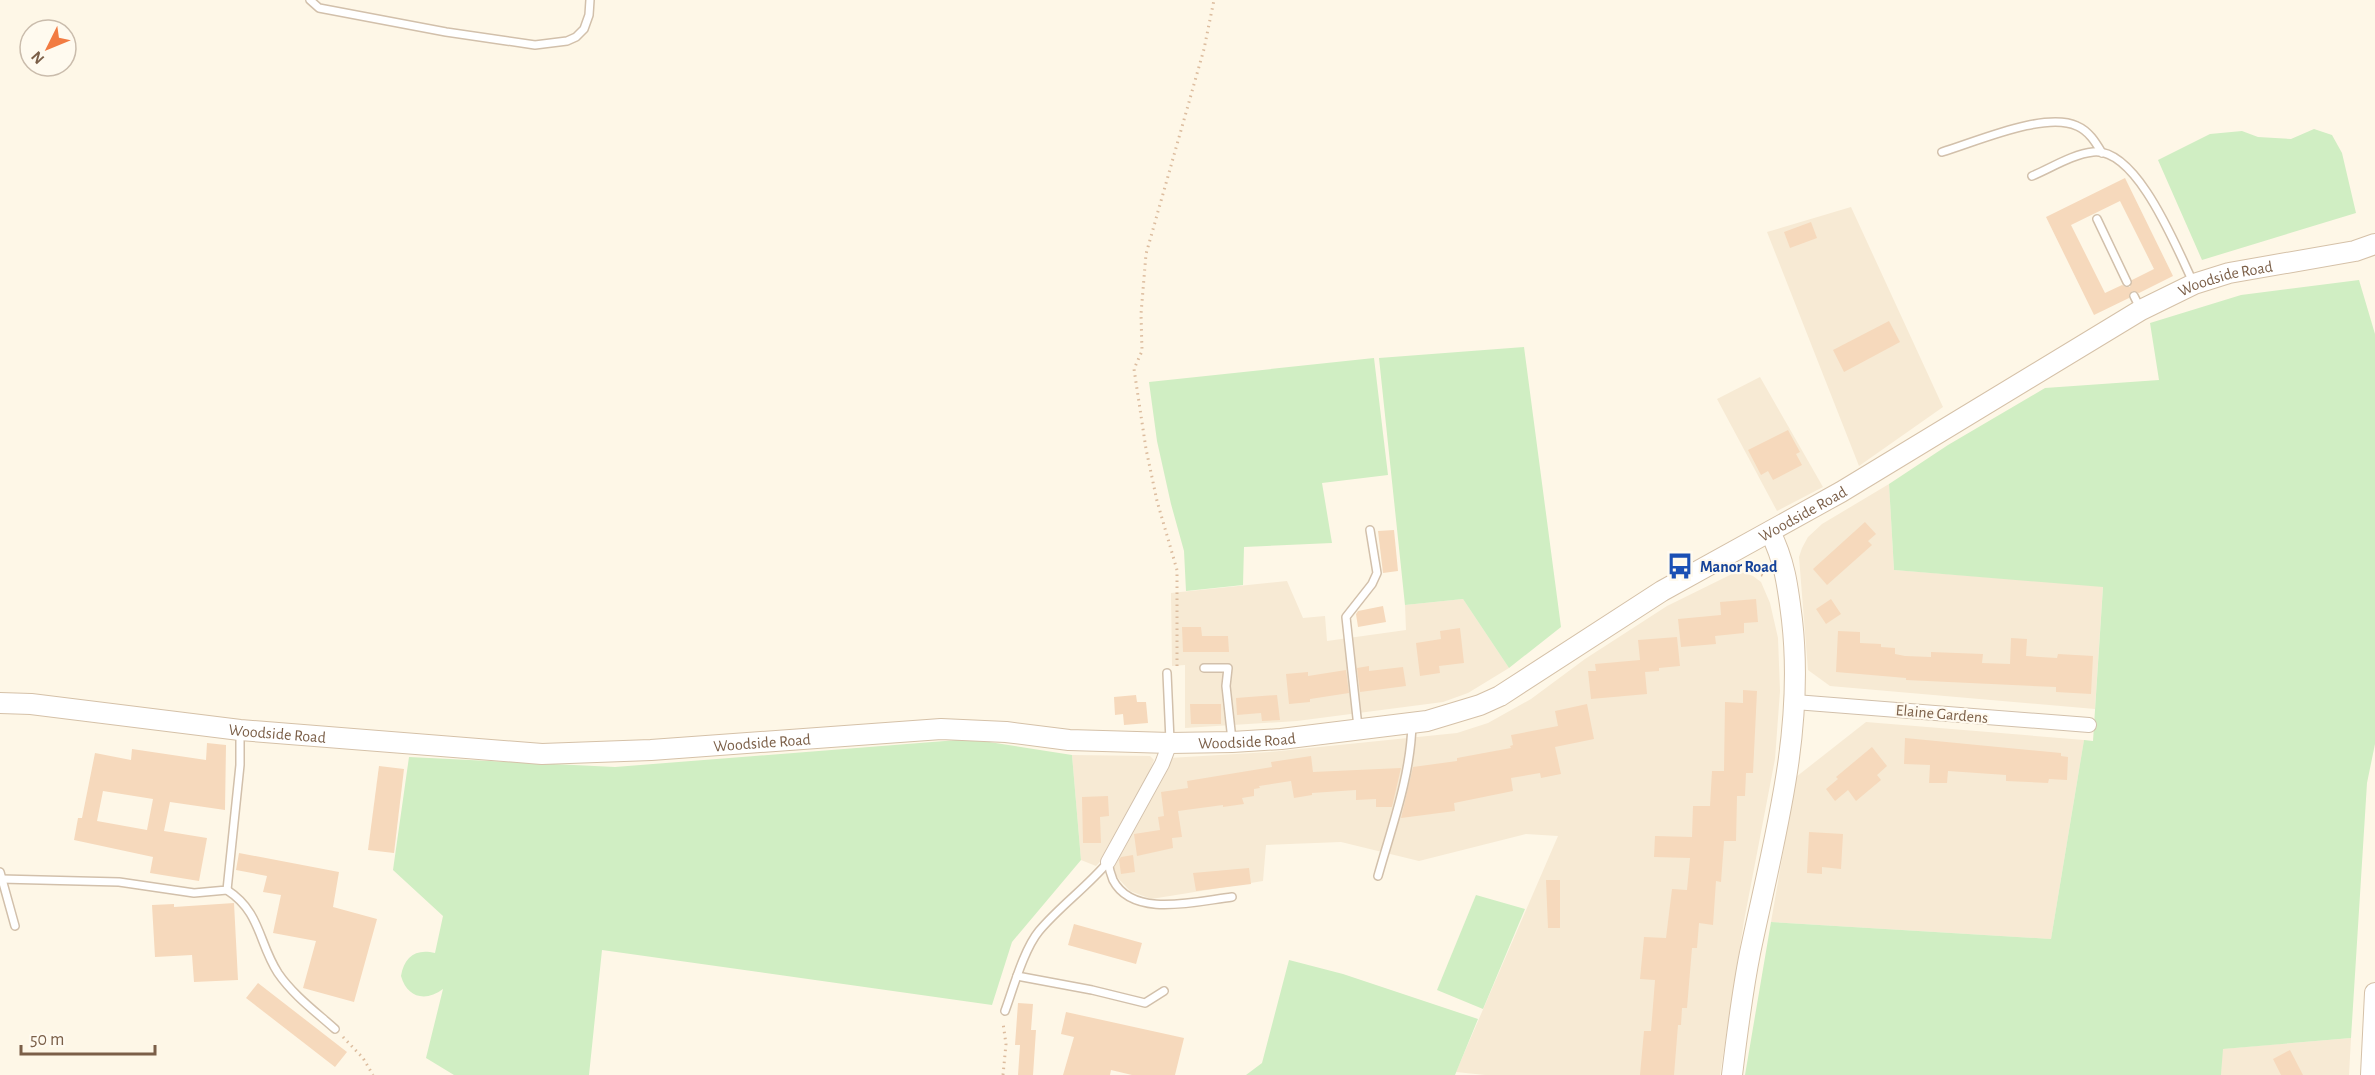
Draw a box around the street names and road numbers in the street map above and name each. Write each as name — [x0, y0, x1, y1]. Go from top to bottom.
street label: Woodside Road — [2176, 259, 2274, 300]
street label: Woodside Road — [1756, 484, 1850, 545]
street label: Elaine Gardens — [1895, 702, 1989, 726]
street label: Woodside Road — [228, 722, 326, 746]
street label: Woodside Road — [1198, 730, 1297, 752]
street label: Woodside Road — [713, 731, 811, 754]

